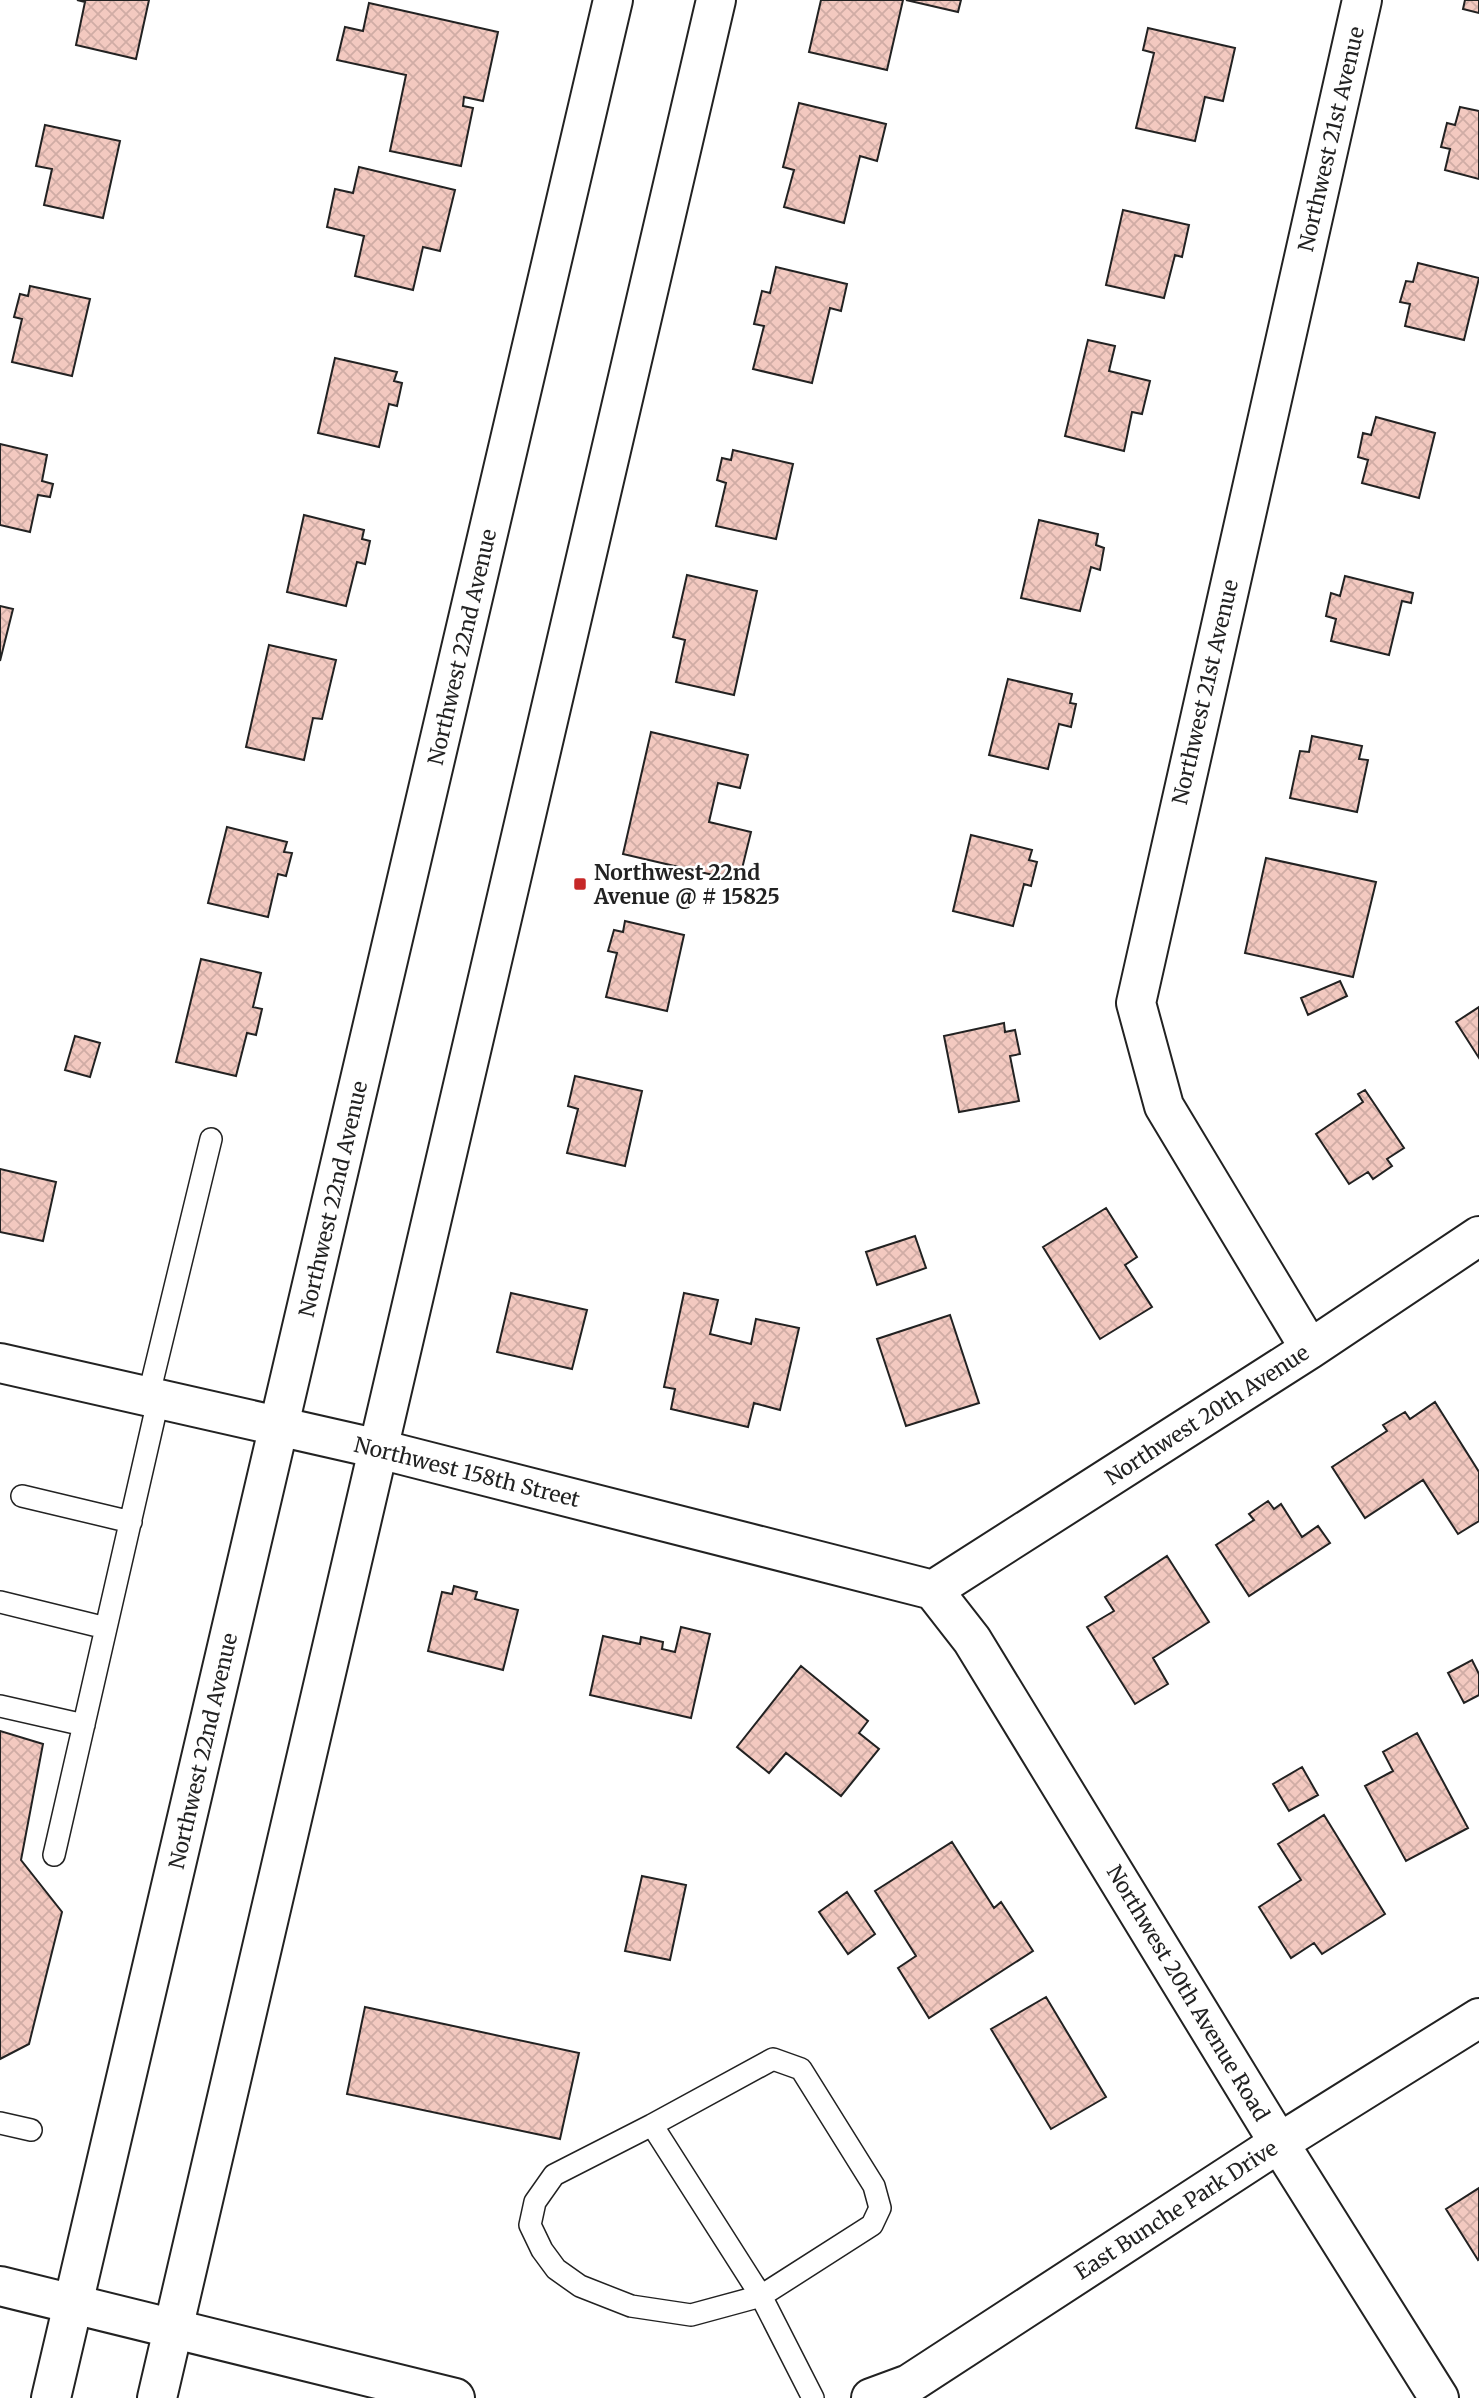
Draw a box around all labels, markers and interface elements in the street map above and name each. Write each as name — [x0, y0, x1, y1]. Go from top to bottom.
street label: Northwest 21st Avenue — [1292, 24, 1370, 254]
street label: Northwest 22nd Avenue — [422, 526, 502, 768]
street label: Northwest 21st Avenue — [1166, 577, 1244, 807]
place label: Northwest 22nd Avenue @ # 15825 — [593, 859, 780, 910]
marker: Northwest 22nd Avenue @ # 15825 — [572, 876, 588, 892]
street label: Northwest 22nd Avenue — [293, 1078, 373, 1320]
street label: Northwest 20th Avenue — [1100, 1339, 1314, 1491]
street label: Northwest 158th Street — [351, 1431, 583, 1513]
street label: Northwest 22nd Avenue — [163, 1630, 243, 1872]
street label: Northwest 20th Avenue Road — [1101, 1860, 1275, 2126]
street label: East Bunche Park Drive — [1070, 2134, 1282, 2286]

